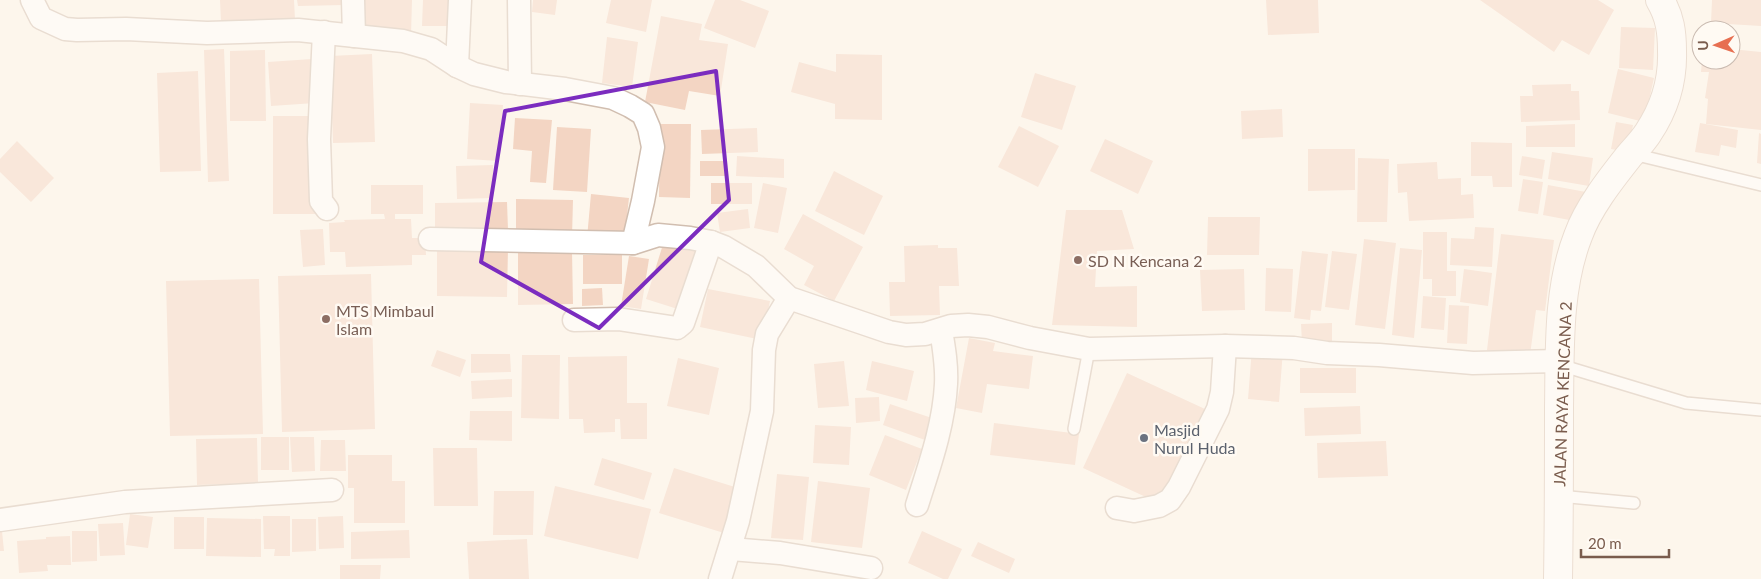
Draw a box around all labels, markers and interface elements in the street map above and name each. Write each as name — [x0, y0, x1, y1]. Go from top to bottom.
north arrow — [1691, 20, 1741, 70]
text: U — [1694, 40, 1711, 51]
place label: SD N Kencana 2 — [1088, 251, 1202, 270]
marker: SD N Kencana 2 — [1072, 254, 1084, 266]
place label: MTS Mimbaul Islam — [336, 301, 434, 338]
street label: JALAN RAYA KENCANA 2 — [1549, 301, 1575, 487]
marker: MTS Mimbaul Islam — [320, 313, 332, 325]
place label: Masjid Nurul Huda — [1154, 420, 1236, 457]
marker: Masjid Nurul Huda — [1138, 432, 1150, 444]
scale bar — [1581, 526, 1668, 558]
text: 20 m — [1588, 534, 1622, 552]

